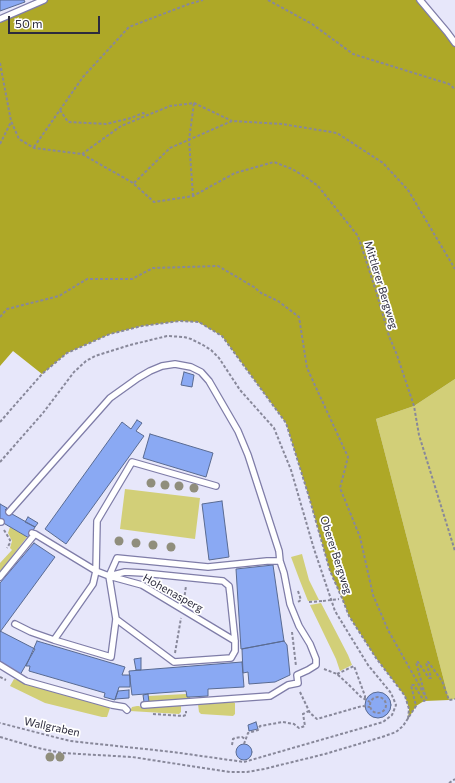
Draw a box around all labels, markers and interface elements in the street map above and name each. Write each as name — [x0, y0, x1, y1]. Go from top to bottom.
scale bar — [10, 8, 102, 34]
text: 50 m — [15, 16, 43, 30]
street label: Mittlerer Bergweg — [361, 240, 401, 330]
street label: Oberer Bergweg — [317, 514, 355, 596]
street label: Hohenasperg — [141, 571, 205, 615]
street label: Wallgraben — [23, 715, 81, 739]

